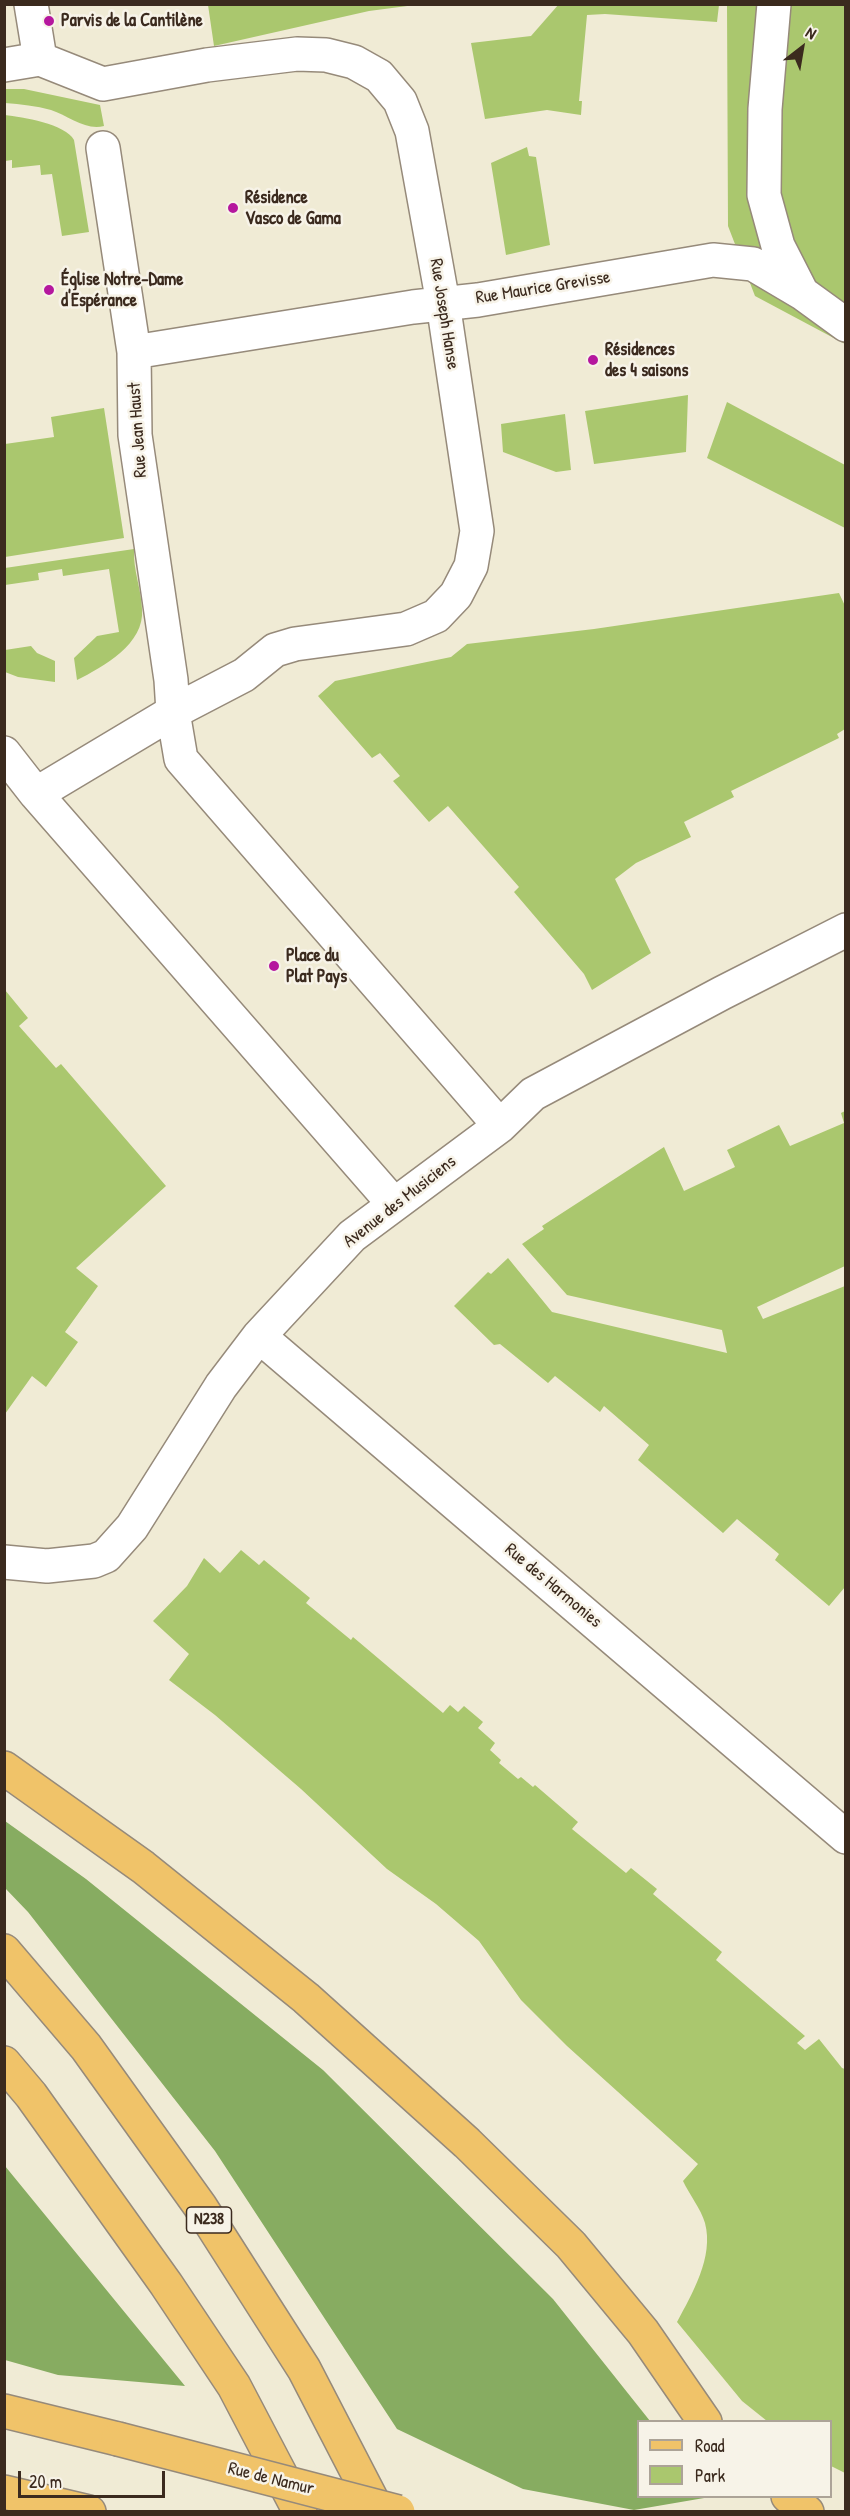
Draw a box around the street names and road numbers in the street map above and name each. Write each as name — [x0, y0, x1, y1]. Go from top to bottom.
street label: Rue Joseph Hanse — [425, 257, 463, 371]
street label: Rue Maurice Grevisse — [474, 267, 612, 309]
street label: Rue Jean Haust — [124, 382, 152, 478]
street label: Avenue des Musiciens — [339, 1151, 461, 1253]
street label: Rue des Harmonies — [500, 1539, 606, 1633]
road number: N238 — [186, 2207, 232, 2233]
street label: Rue de Namur — [226, 2458, 316, 2500]

